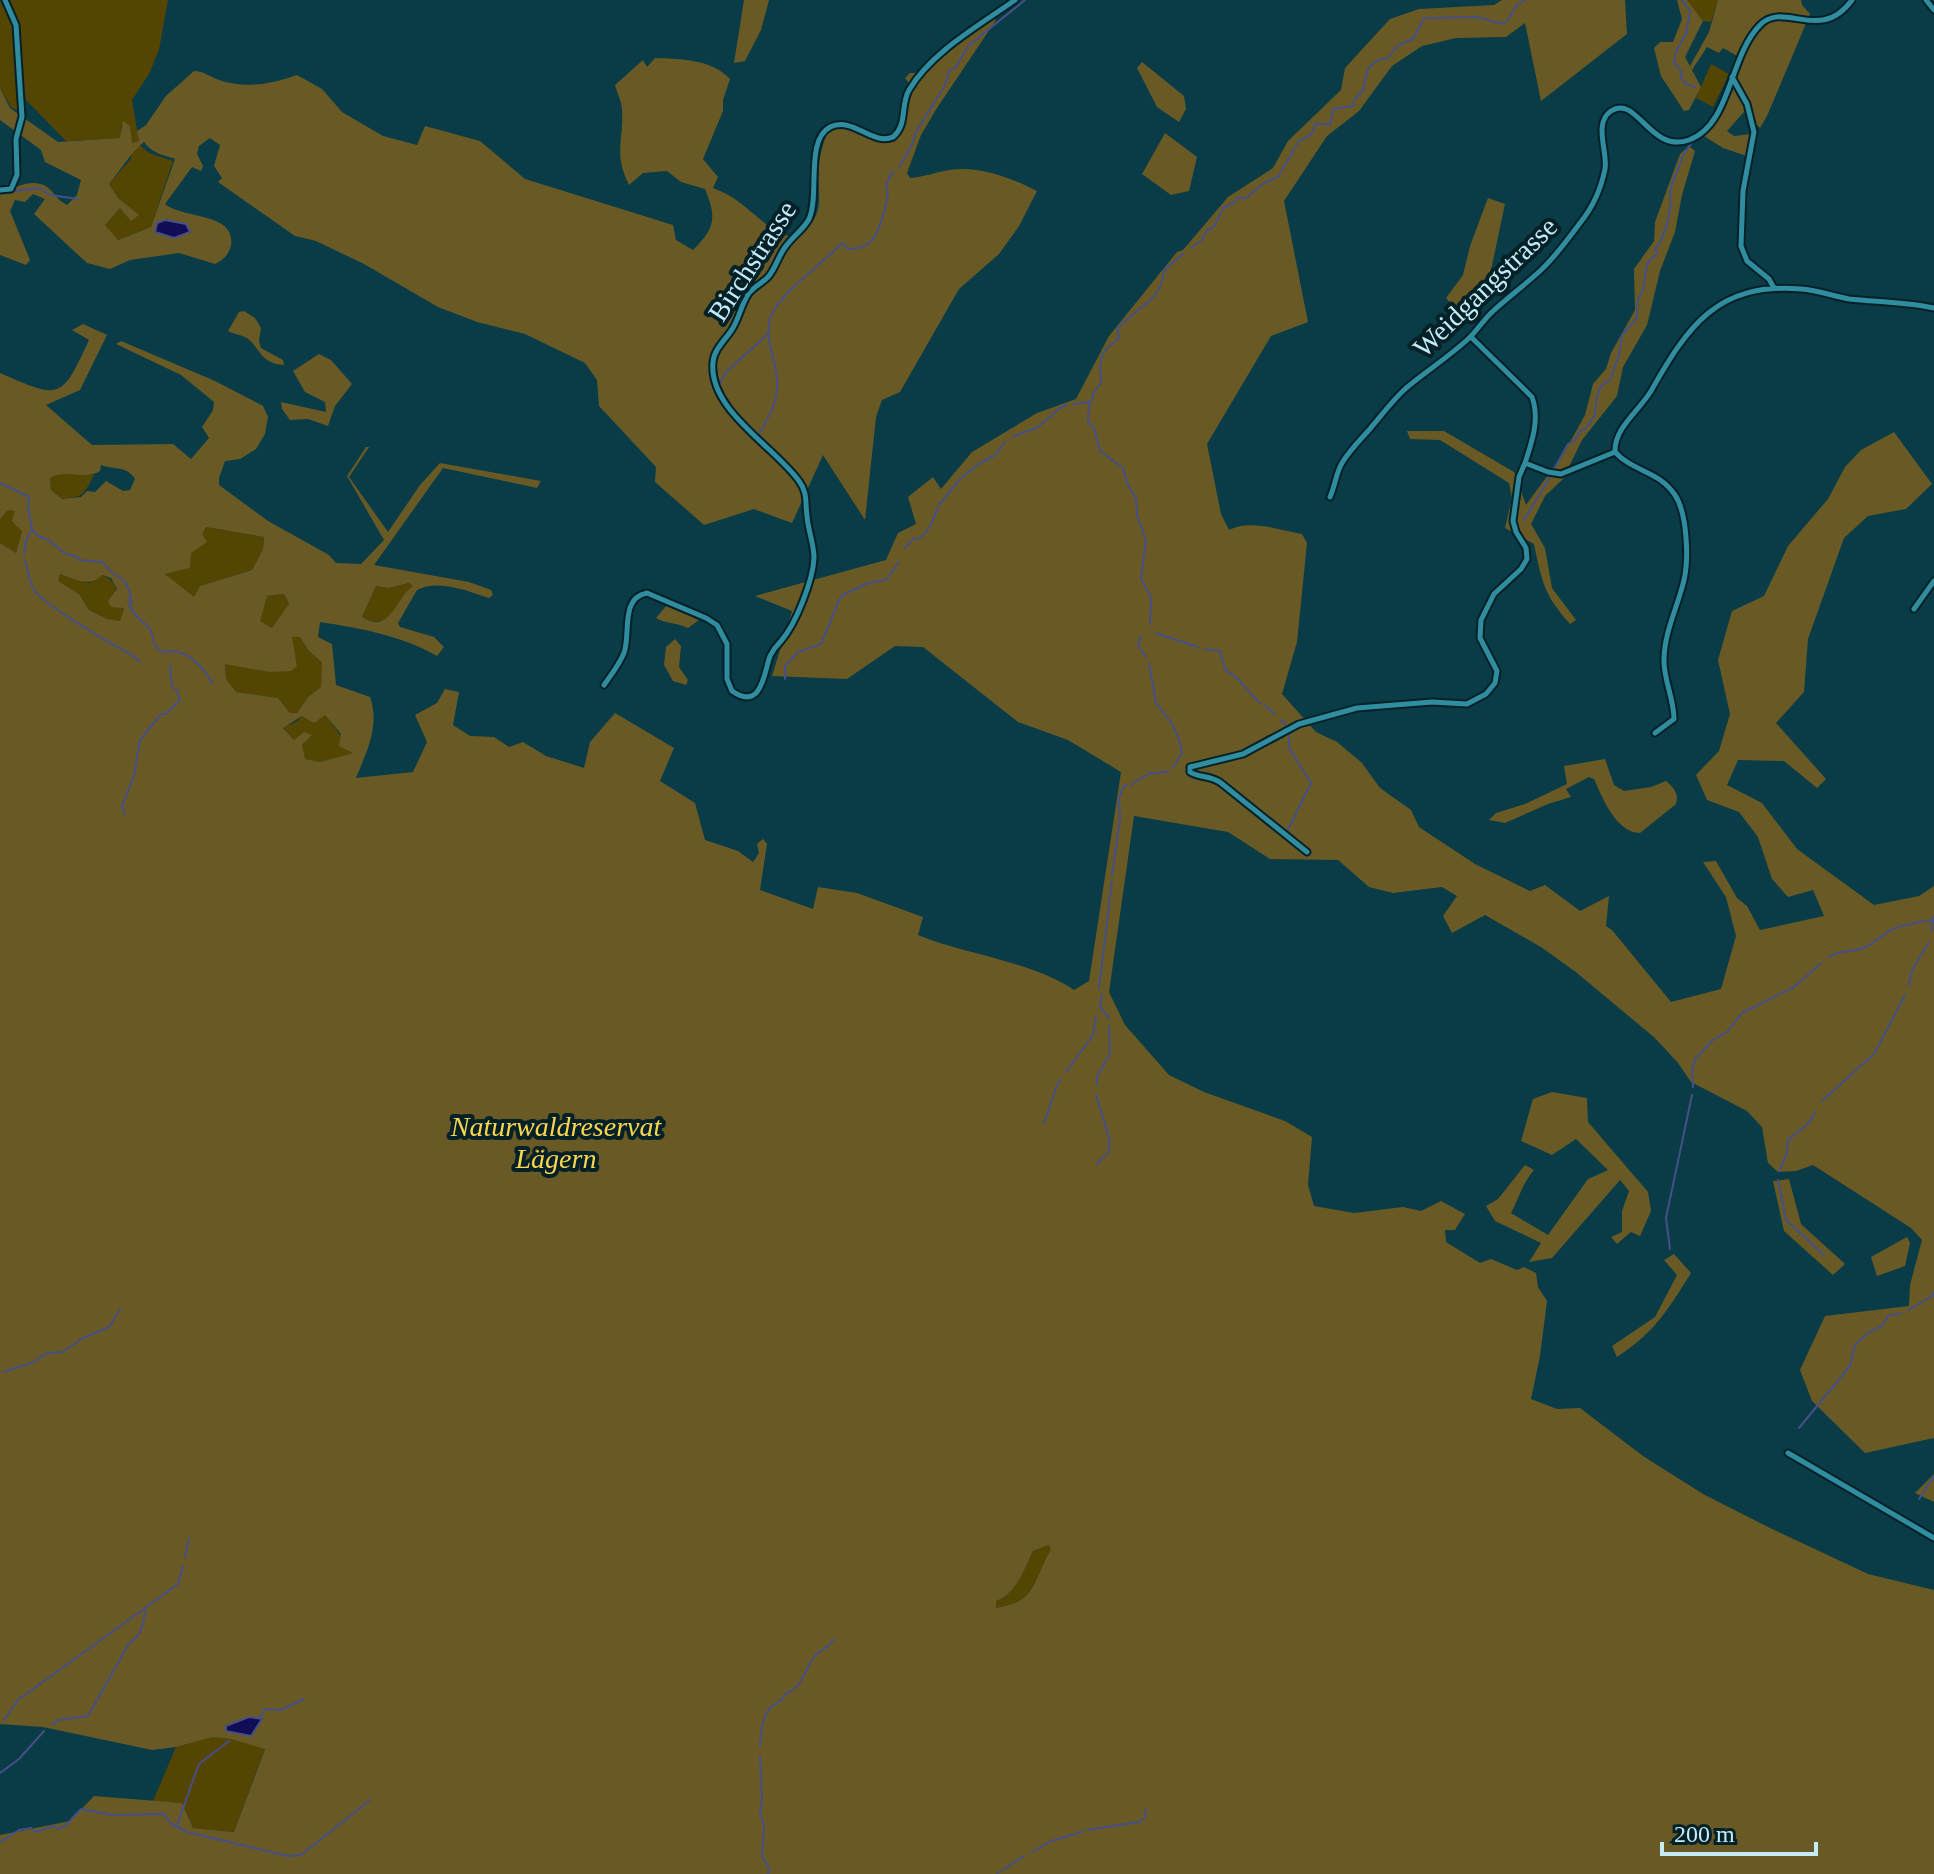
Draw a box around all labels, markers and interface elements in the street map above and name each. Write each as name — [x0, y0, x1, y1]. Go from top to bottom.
street label: Birchstrasse — [702, 195, 802, 327]
street label: Weidgangstrasse — [1407, 211, 1563, 363]
park label: Naturwaldreservat Lägern — [450, 1111, 662, 1174]
scale bar — [1662, 1806, 1816, 1856]
text: 200 m — [1674, 1821, 1735, 1847]

